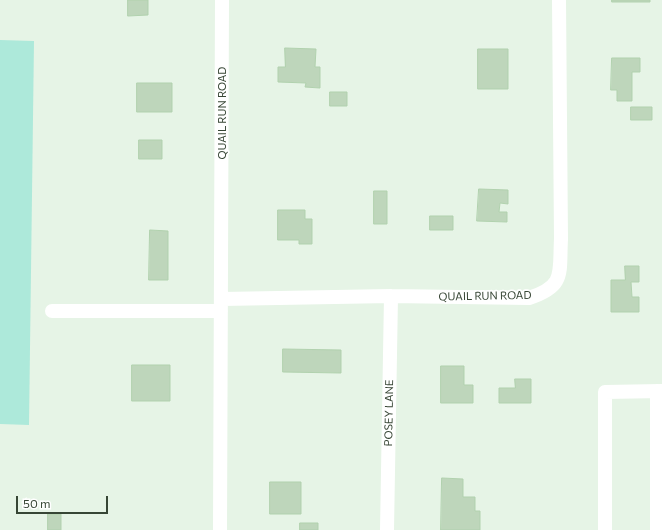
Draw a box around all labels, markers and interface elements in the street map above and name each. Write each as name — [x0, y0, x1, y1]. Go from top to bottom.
street label: QUAIL RUN ROAD — [215, 67, 229, 159]
street label: QUAIL RUN ROAD — [438, 289, 532, 303]
street label: POSEY LANE — [382, 379, 396, 447]
scale bar — [18, 488, 110, 514]
text: 50 m — [23, 496, 51, 510]

